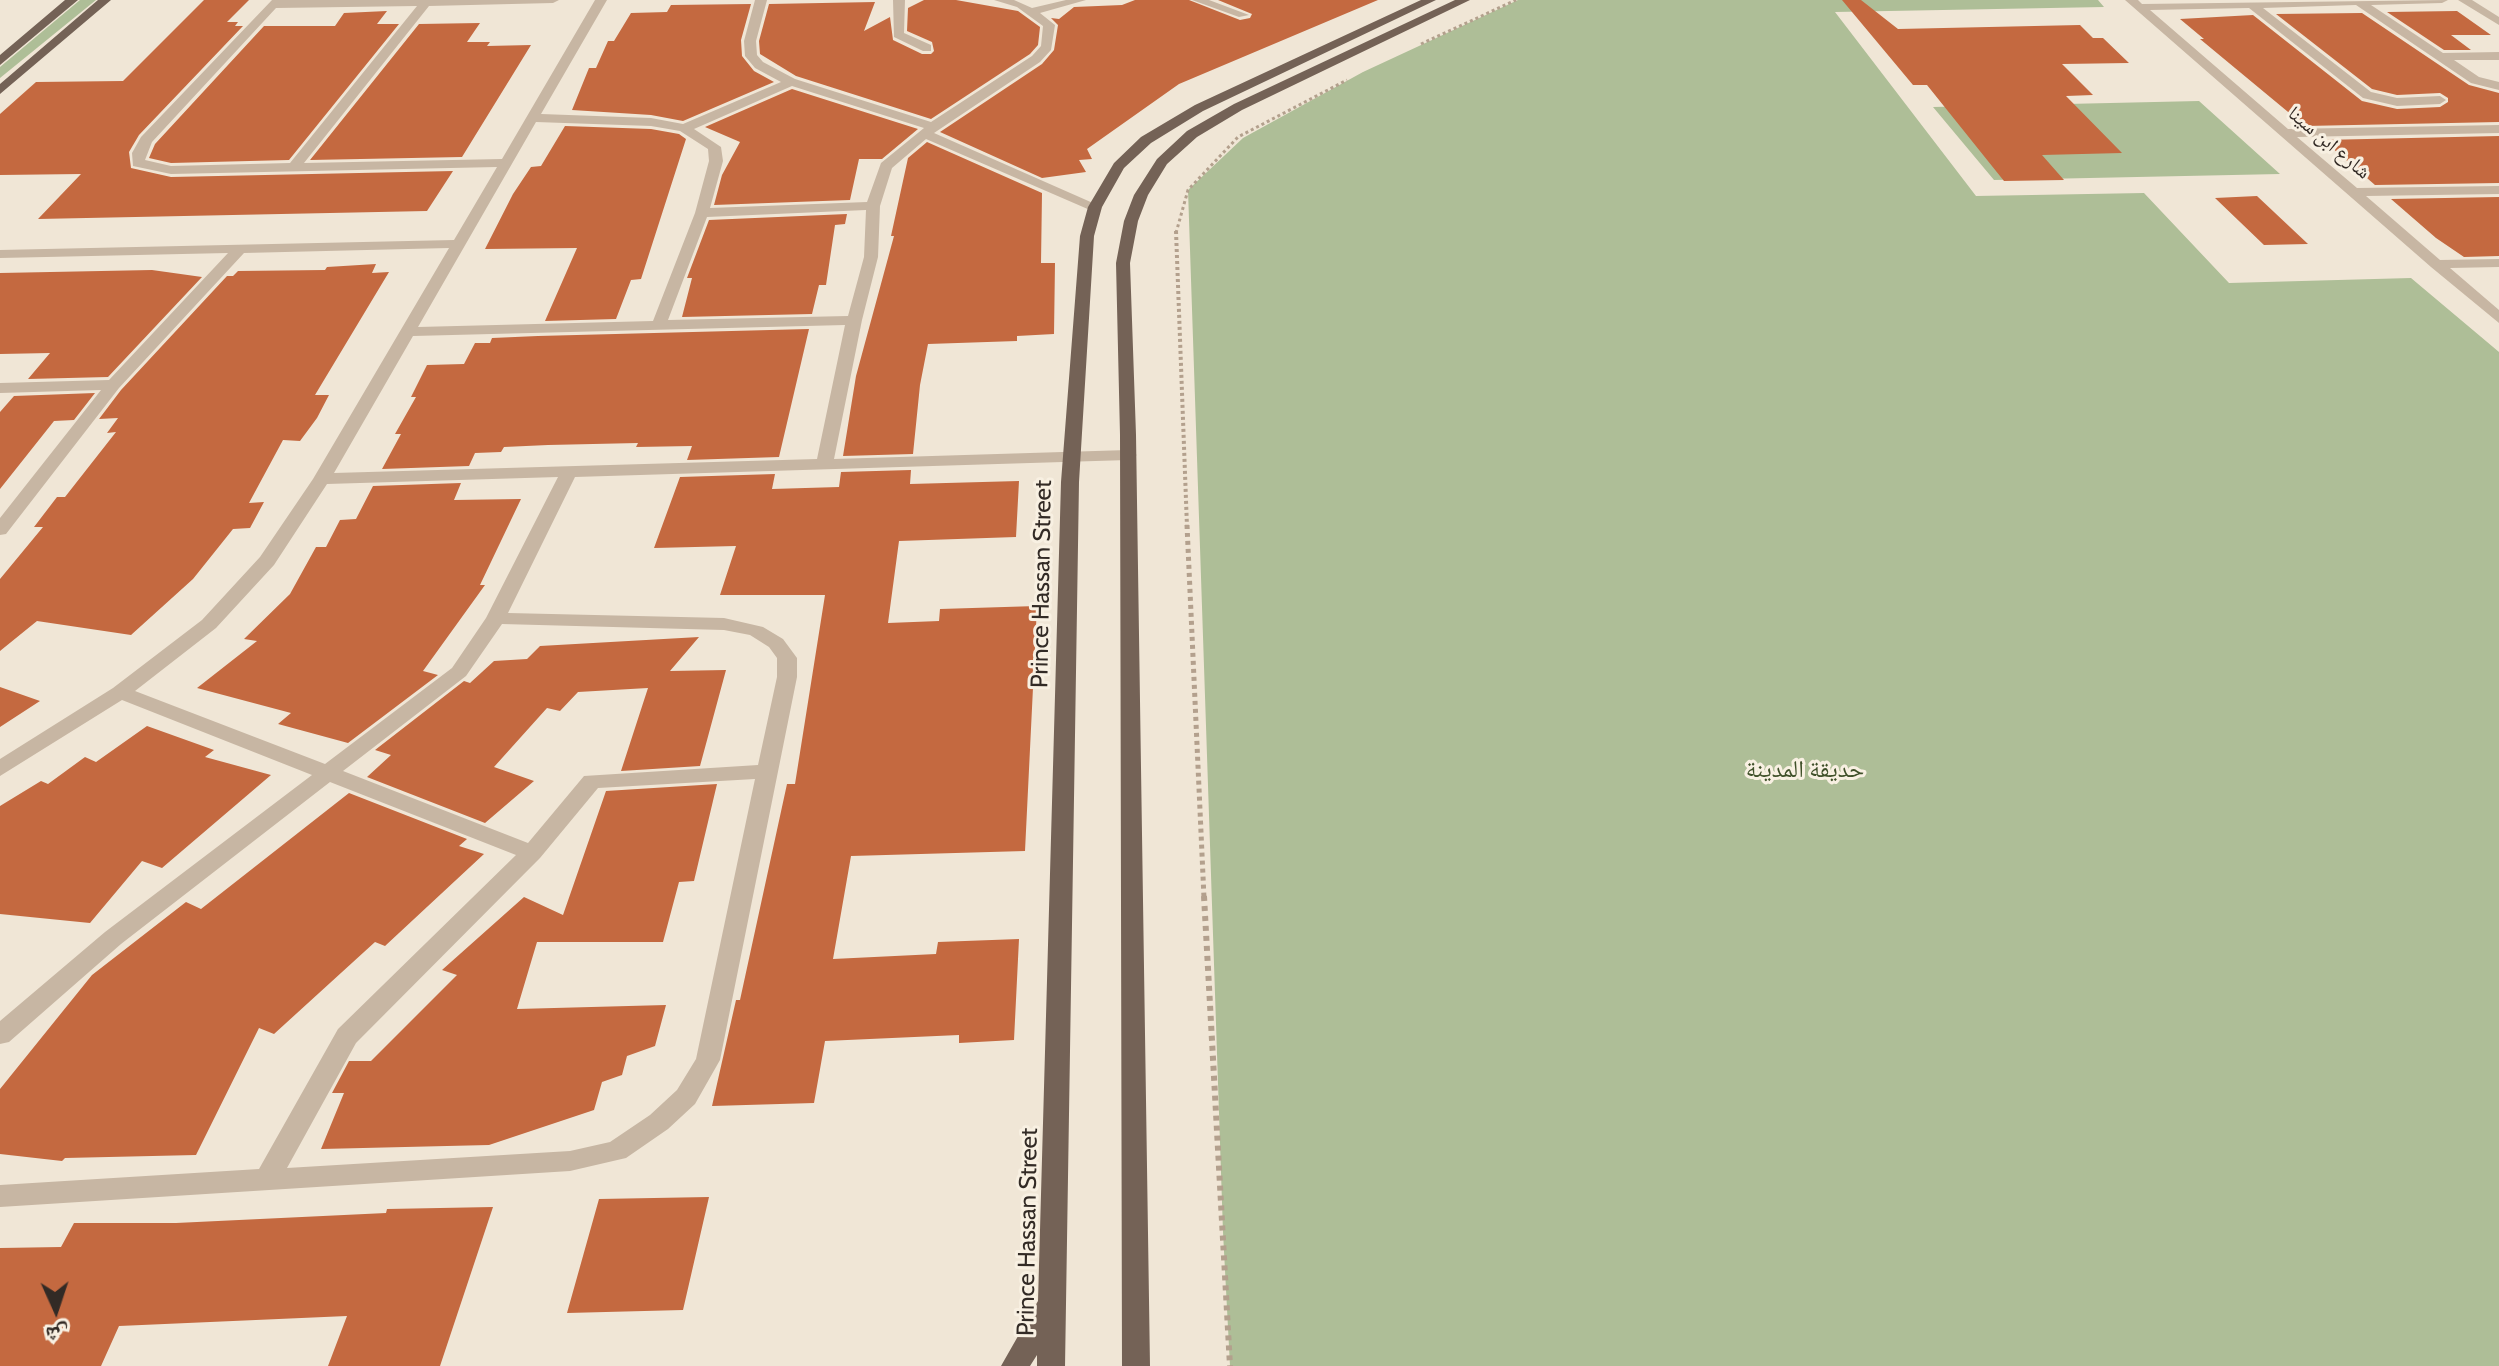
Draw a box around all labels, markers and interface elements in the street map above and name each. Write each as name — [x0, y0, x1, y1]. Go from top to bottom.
street label: شارع ابن سينا — [2283, 102, 2375, 184]
street label: Prince Hassan Street — [1026, 480, 1058, 688]
park label: حديقة المدينة — [1746, 756, 1864, 784]
street label: Prince Hassan Street — [1012, 1128, 1044, 1336]
north arrow — [16, 1270, 96, 1350]
text: ش — [45, 1320, 70, 1349]

